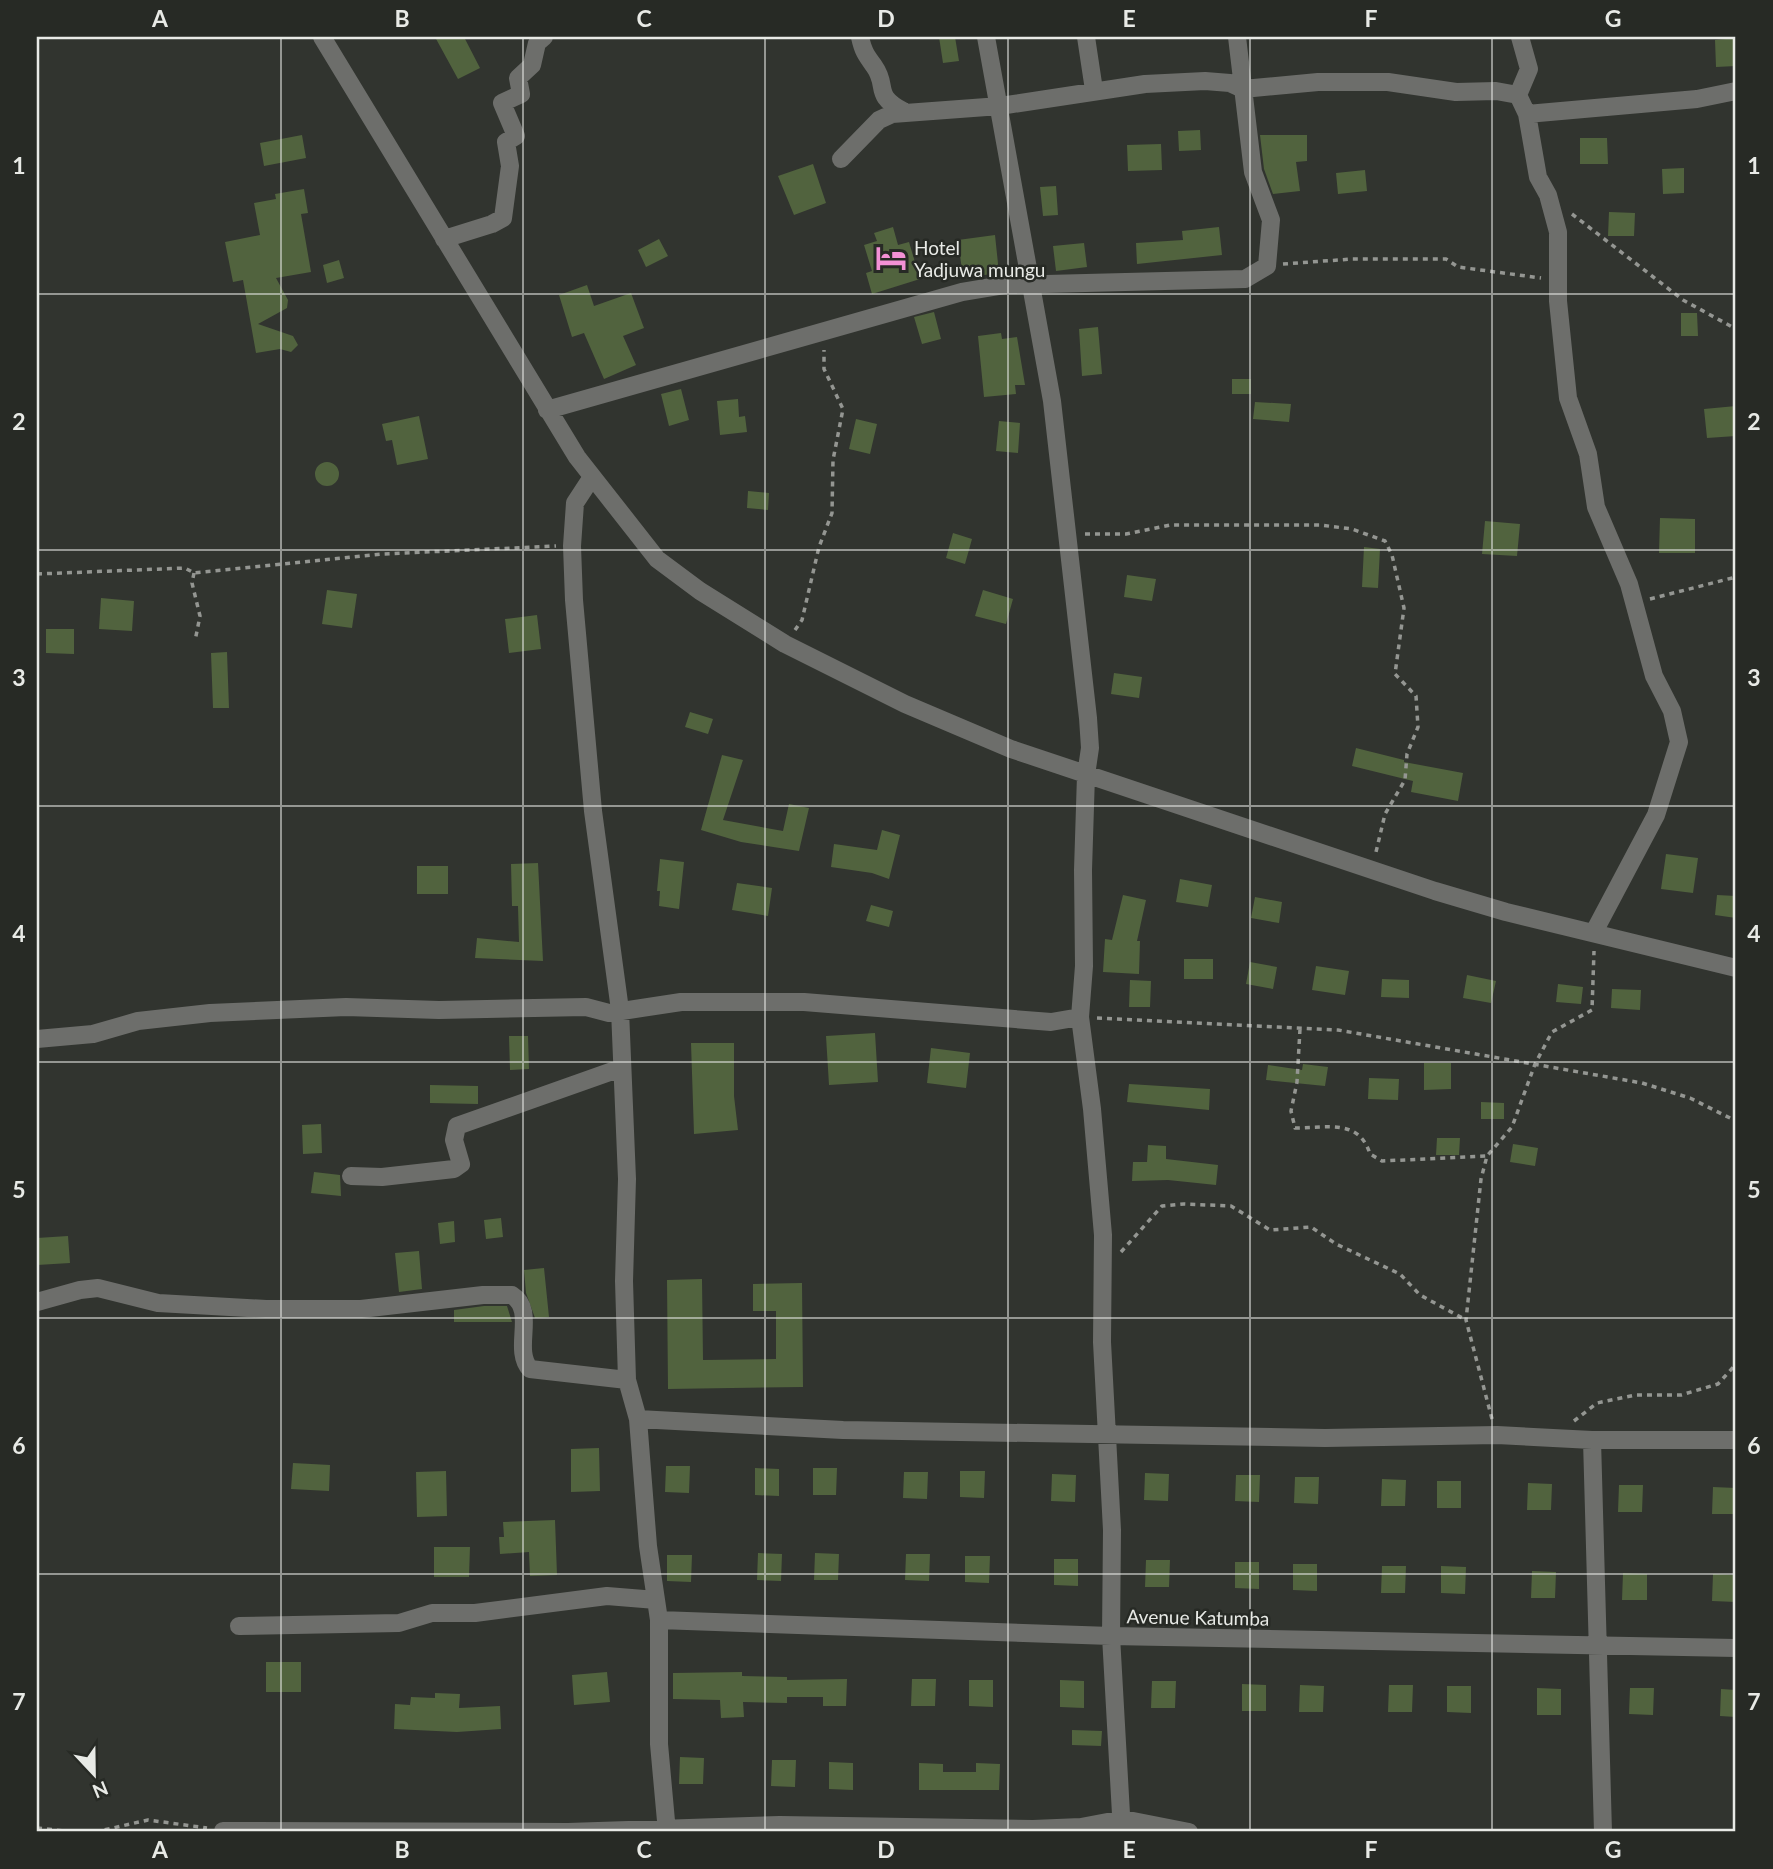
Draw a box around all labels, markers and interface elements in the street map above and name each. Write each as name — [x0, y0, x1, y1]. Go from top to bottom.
text: A — [151, 4, 169, 32]
text: B — [394, 4, 410, 32]
text: C — [636, 4, 652, 32]
text: D — [877, 4, 895, 32]
text: E — [1122, 4, 1136, 32]
text: F — [1364, 4, 1378, 32]
text: G — [1605, 4, 1621, 32]
text: 1 — [12, 151, 26, 179]
text: 1 — [1747, 151, 1761, 179]
place label: Hotel Yadjuwa mungu — [914, 236, 1045, 281]
hotel icon: Hotel Yadjuwa mungu — [874, 241, 908, 275]
text: 2 — [12, 407, 26, 435]
text: 2 — [1747, 407, 1761, 435]
text: 3 — [12, 663, 26, 691]
text: 3 — [1747, 663, 1761, 691]
text: 4 — [12, 919, 26, 947]
text: 4 — [1747, 919, 1761, 947]
text: 5 — [12, 1175, 26, 1203]
text: 5 — [1747, 1175, 1761, 1203]
text: 6 — [12, 1431, 26, 1459]
text: 6 — [1747, 1431, 1761, 1459]
street label: Avenue Katumba — [1126, 1604, 1270, 1630]
text: 7 — [12, 1687, 26, 1715]
text: 7 — [1747, 1687, 1761, 1715]
north arrow — [60, 1740, 130, 1810]
text: N — [89, 1777, 112, 1804]
text: A — [151, 1835, 169, 1863]
text: B — [394, 1835, 410, 1863]
text: C — [636, 1835, 652, 1863]
text: D — [877, 1835, 895, 1863]
text: E — [1122, 1835, 1136, 1863]
text: F — [1364, 1835, 1378, 1863]
text: G — [1605, 1835, 1621, 1863]

